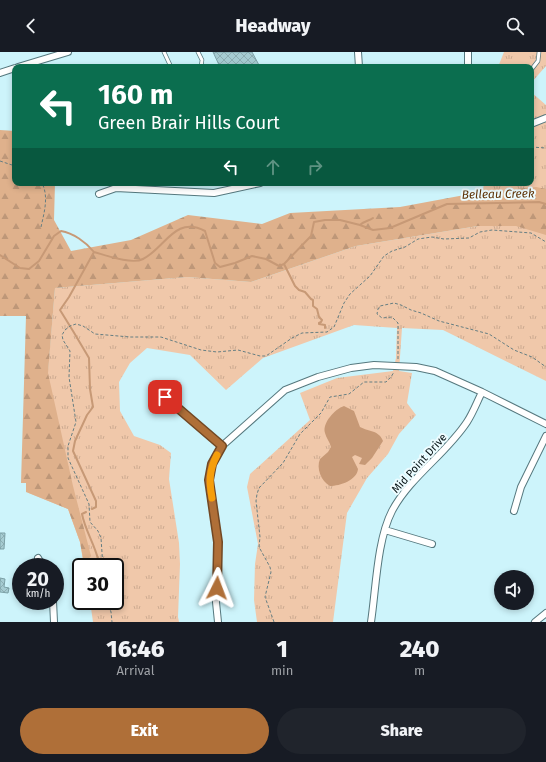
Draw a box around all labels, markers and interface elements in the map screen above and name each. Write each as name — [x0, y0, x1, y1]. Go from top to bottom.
icon: back — [20, 15, 42, 37]
text: Headway — [236, 15, 310, 37]
icon: search — [504, 15, 526, 37]
text: 160 m — [98, 78, 173, 111]
icon: left — [32, 80, 84, 132]
text: Green Brair Hills Court — [98, 112, 280, 134]
icon: left — [220, 156, 242, 178]
icon: ahead — [262, 156, 284, 178]
icon: right — [304, 156, 326, 178]
water label: Belleau Creek — [461, 186, 535, 202]
pin — [148, 380, 182, 414]
icon: arrive — [154, 386, 176, 408]
street label: Mid Point Drive — [389, 431, 450, 496]
speed limit sign: 30 — [72, 558, 124, 610]
text: 20 — [27, 567, 49, 591]
position arrow — [196, 567, 238, 609]
map controls — [494, 570, 534, 610]
button: sound — [494, 570, 534, 610]
text: km/h — [26, 588, 50, 600]
text: 16:46 — [106, 635, 165, 663]
text: 1 — [276, 635, 288, 663]
text: 240 — [400, 635, 440, 663]
text: Arrival — [116, 663, 155, 678]
text: min — [271, 663, 293, 678]
text: m — [414, 663, 425, 678]
button: Exit — [20, 708, 269, 754]
button: Share — [277, 708, 526, 754]

